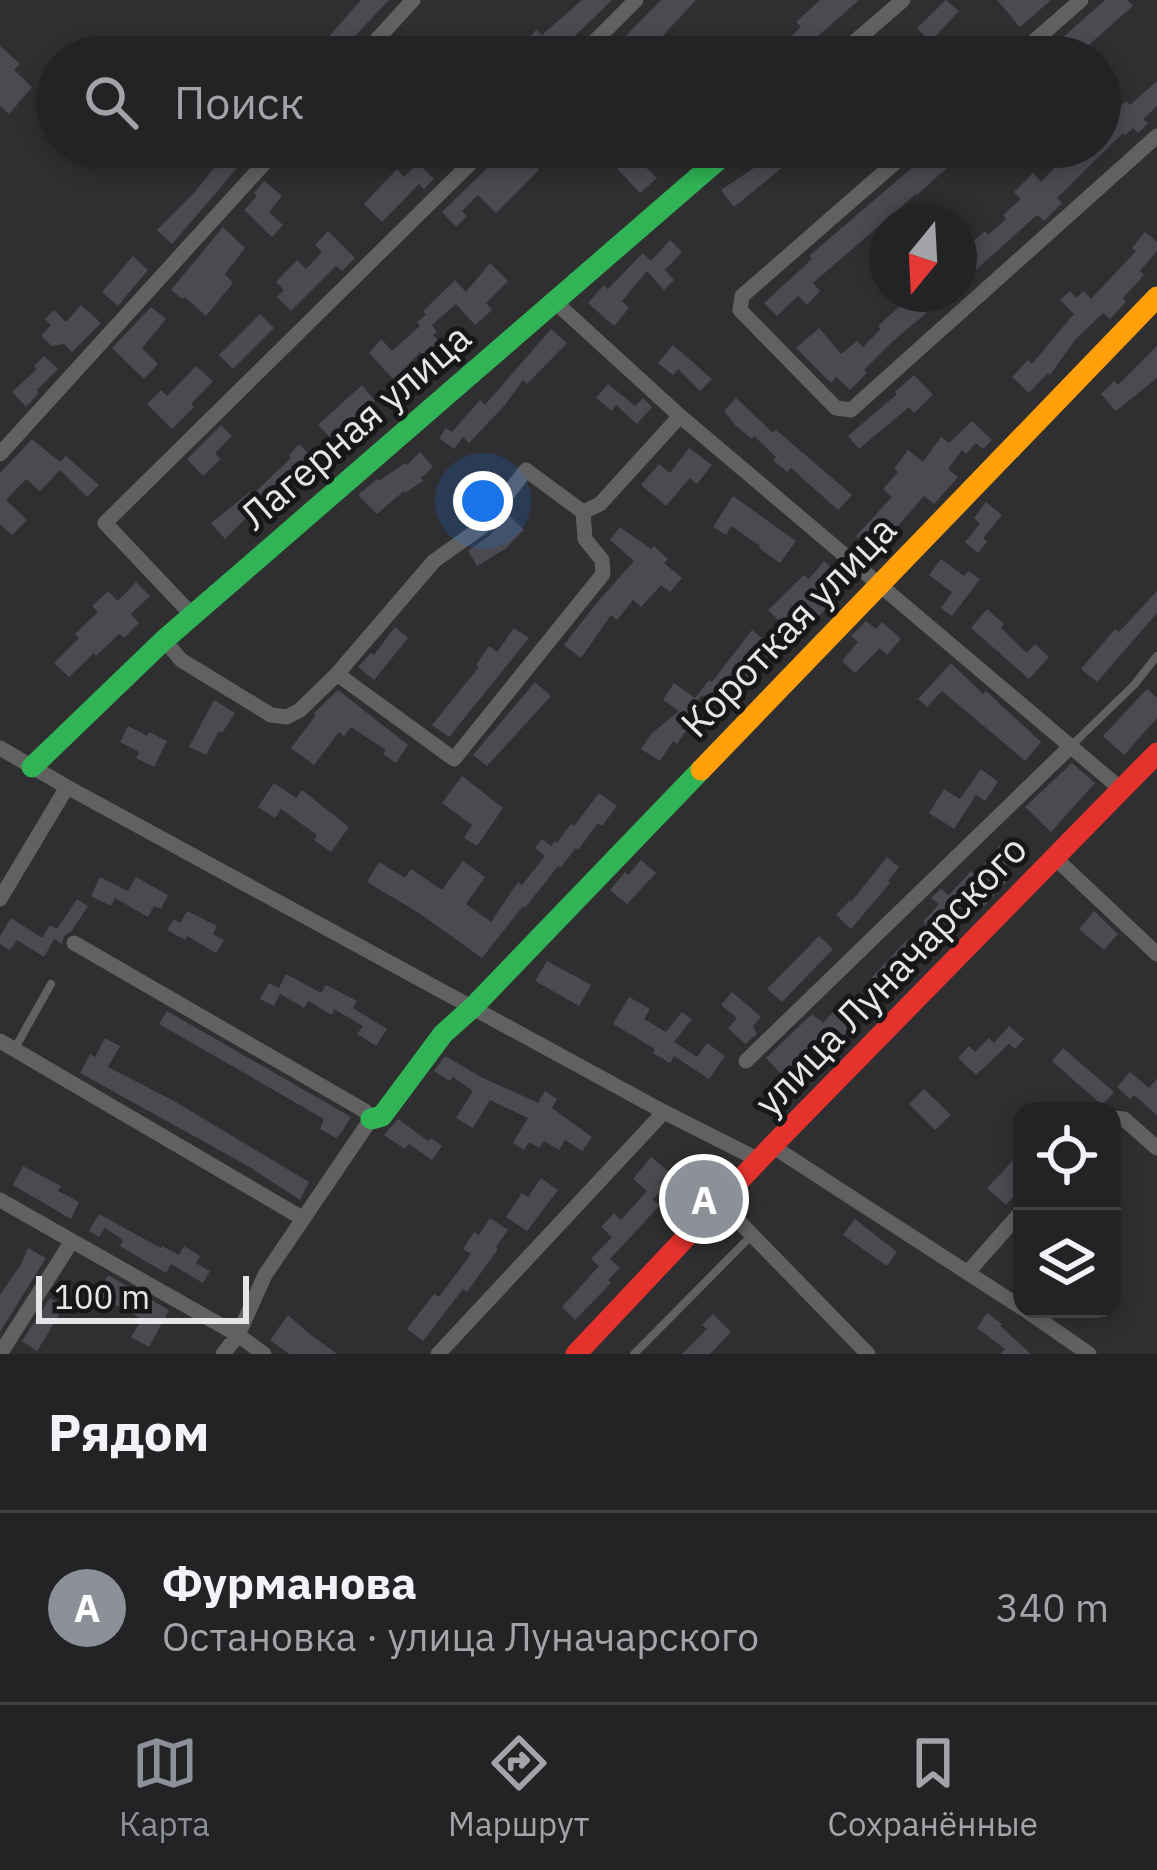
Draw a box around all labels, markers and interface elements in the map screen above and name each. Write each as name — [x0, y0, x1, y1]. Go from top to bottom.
search box — [36, 36, 1121, 168]
icon: search — [78, 69, 144, 135]
text: Поиск — [174, 73, 304, 131]
north arrow — [869, 204, 977, 312]
street label: Лагерная улица — [229, 312, 481, 540]
your location — [453, 471, 513, 531]
street label: Короткая улица — [669, 504, 907, 748]
street label: улица Луначарского — [743, 824, 1037, 1126]
map controls — [1013, 1102, 1121, 1318]
button: locate — [1013, 1102, 1121, 1210]
pin: A — [665, 1154, 743, 1244]
button: layers — [1013, 1210, 1121, 1318]
scale bar — [36, 1270, 249, 1323]
text: 100 m — [54, 1275, 150, 1318]
text: Рядом — [48, 1399, 210, 1465]
text: Фурманова — [162, 1553, 417, 1611]
text: A — [74, 1582, 100, 1633]
text: 340 m — [996, 1582, 1109, 1633]
text: Остановка · улица Луначарского — [162, 1611, 759, 1662]
tab: Карта — [119, 1730, 210, 1845]
tab: Маршрут — [448, 1730, 589, 1845]
tab: Сохранённые — [827, 1730, 1038, 1845]

